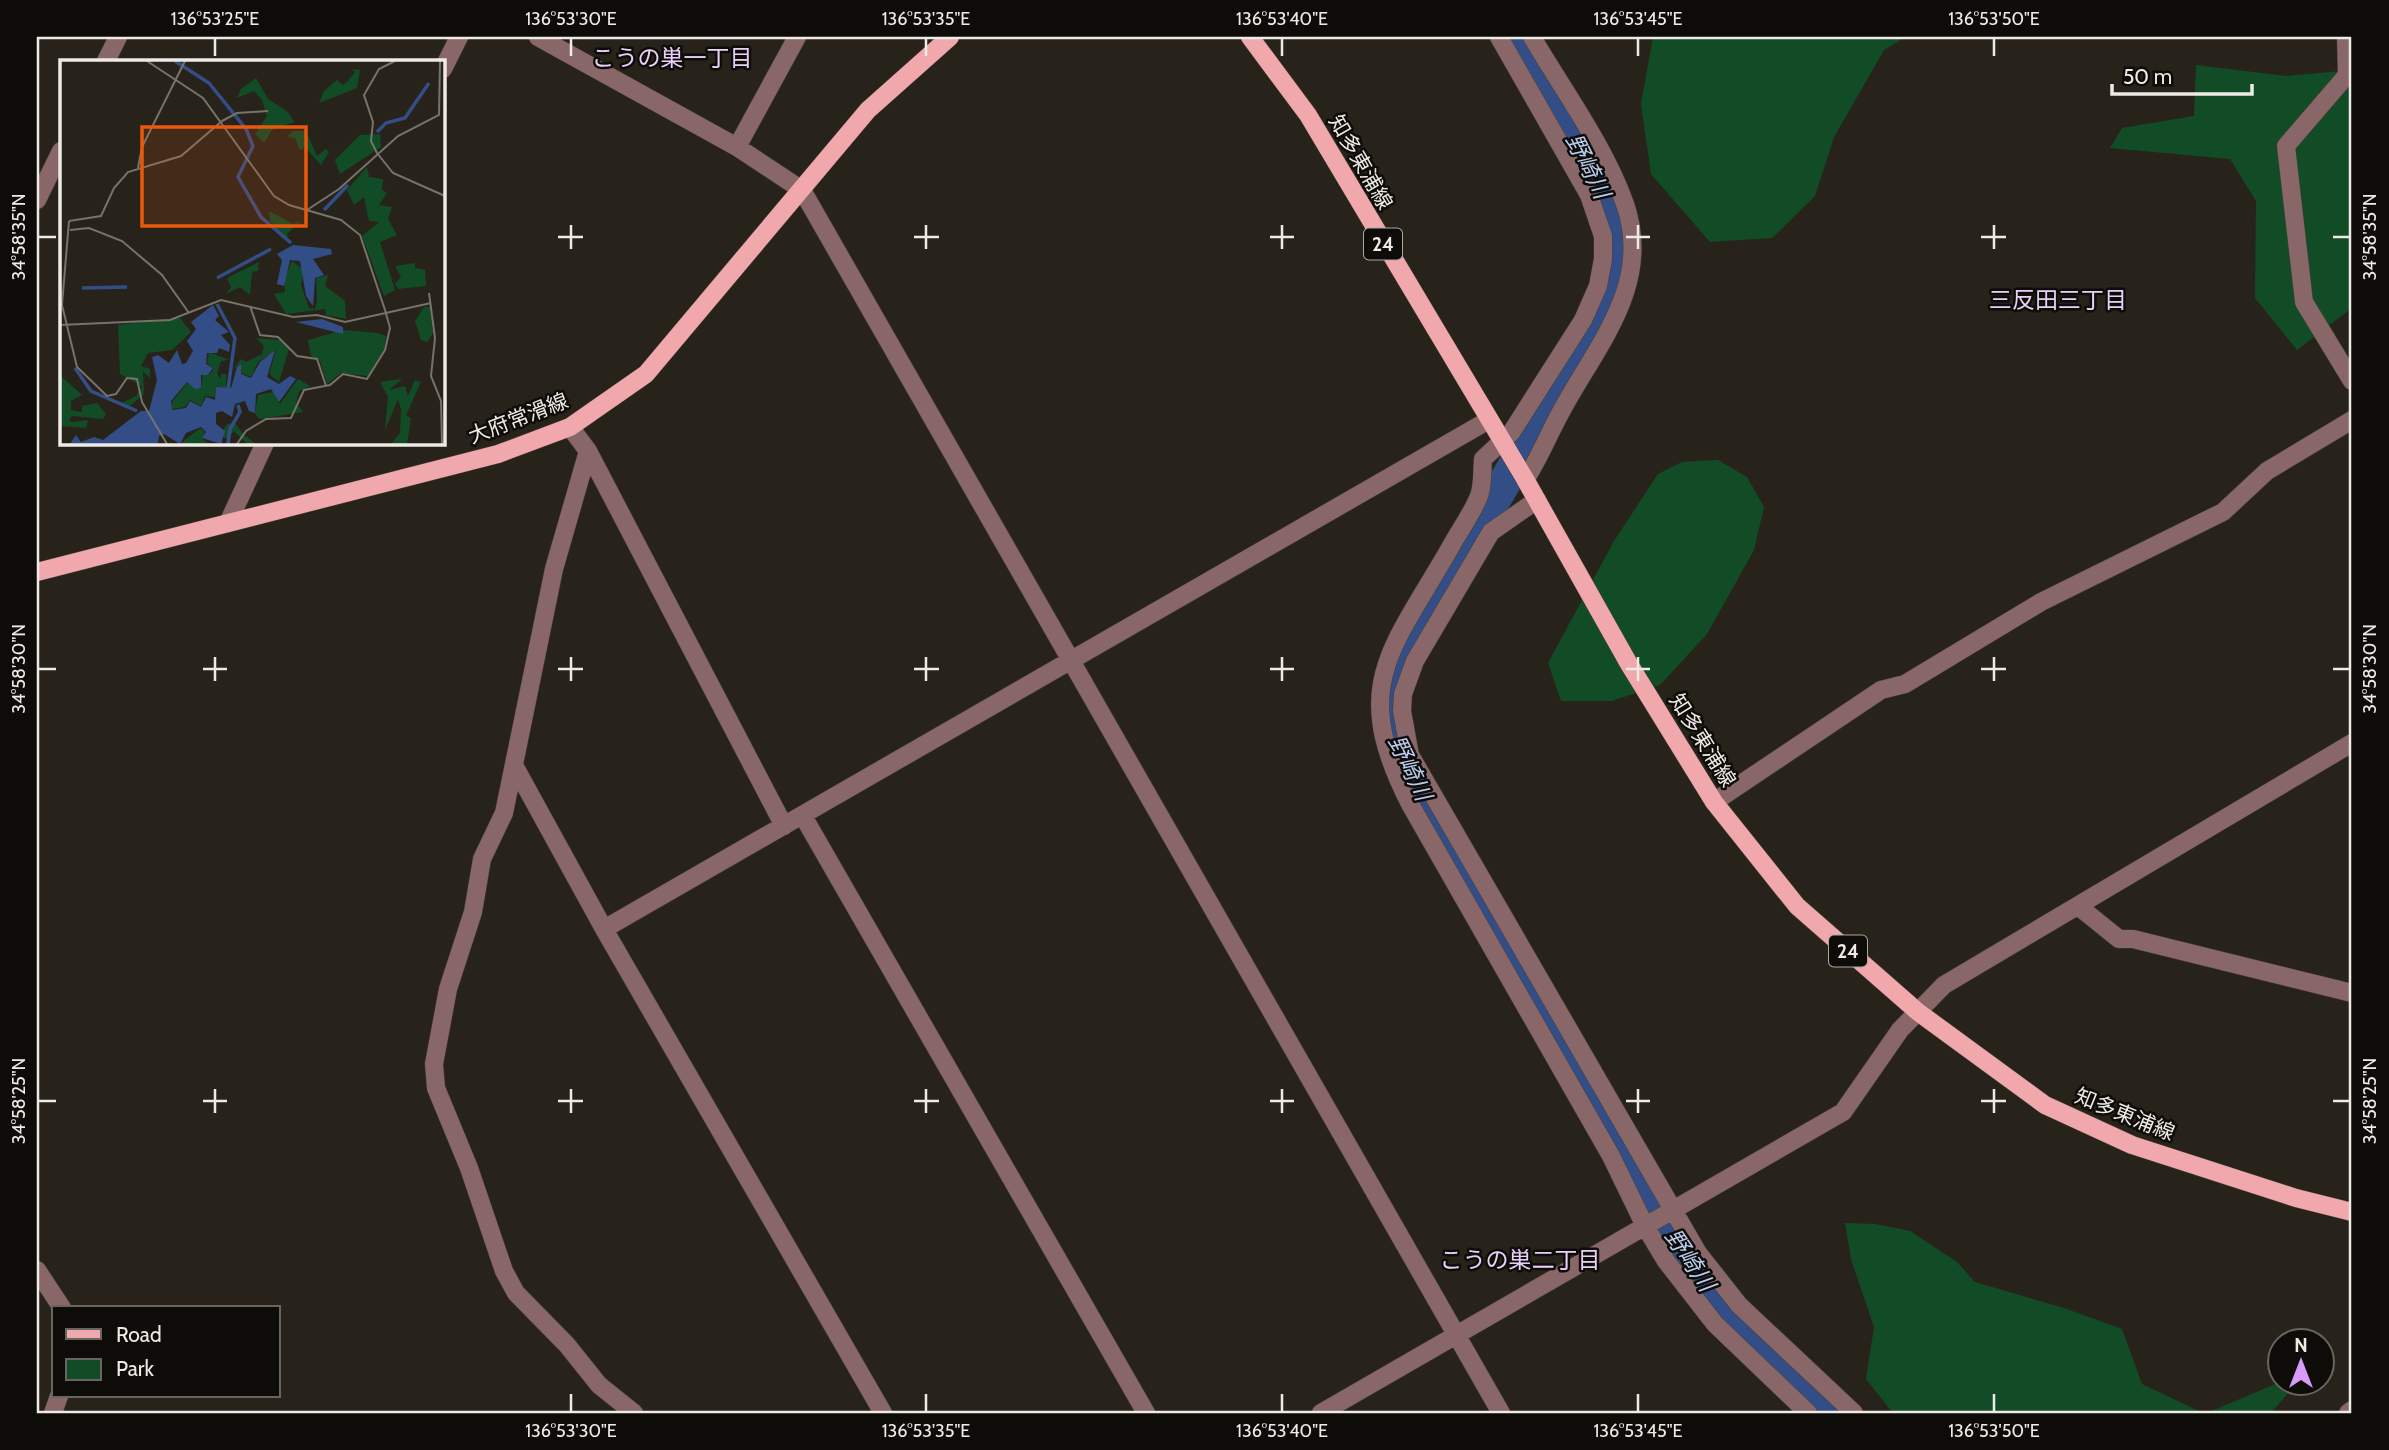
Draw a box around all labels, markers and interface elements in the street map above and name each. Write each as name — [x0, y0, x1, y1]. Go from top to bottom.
text: 136°53'25"E — [171, 8, 259, 30]
text: 136°53'30"E — [525, 8, 617, 30]
text: 136°53'35"E — [882, 8, 970, 30]
text: 136°53'40"E — [1236, 8, 1328, 30]
text: 136°53'45"E — [1593, 8, 1683, 30]
text: 136°53'50"E — [1948, 8, 2040, 30]
district label: こうの巣一丁目 — [592, 44, 753, 72]
scale bar — [2112, 52, 2252, 96]
inset map — [60, 60, 444, 444]
text: 50 m — [2123, 64, 2172, 89]
street label: 知多東浦線 — [1324, 110, 1398, 214]
water label: 野崎川 — [1560, 129, 1617, 206]
text: 34°58'35"N — [8, 194, 30, 280]
text: 34°58'35"N — [2359, 194, 2381, 280]
road number: 24 — [1364, 228, 1402, 260]
district label: 三反田三丁目 — [1989, 286, 2127, 314]
street label: 大府常滑線 — [465, 388, 571, 448]
text: 34°58'30"N — [8, 624, 30, 714]
text: 34°58'30"N — [2359, 624, 2381, 714]
street label: 知多東浦線 — [1665, 689, 1741, 791]
water label: 野崎川 — [1382, 731, 1439, 808]
road number: 24 — [1829, 936, 1867, 967]
text: 34°58'25"N — [8, 1058, 30, 1144]
text: 34°58'25"N — [2359, 1058, 2381, 1144]
street label: 知多東浦線 — [2072, 1083, 2178, 1145]
water label: 野崎川 — [1659, 1224, 1723, 1299]
district label: こうの巣二丁目 — [1440, 1246, 1601, 1274]
legend — [52, 1306, 280, 1398]
text: Road — [116, 1322, 162, 1347]
north arrow — [2266, 1328, 2336, 1398]
text: N — [2294, 1334, 2308, 1357]
text: Park — [116, 1356, 154, 1381]
text: 136°53'30"E — [525, 1420, 617, 1442]
text: 136°53'35"E — [882, 1420, 970, 1442]
text: 136°53'40"E — [1236, 1420, 1328, 1442]
text: 136°53'45"E — [1593, 1420, 1683, 1442]
text: 136°53'50"E — [1948, 1420, 2040, 1442]

